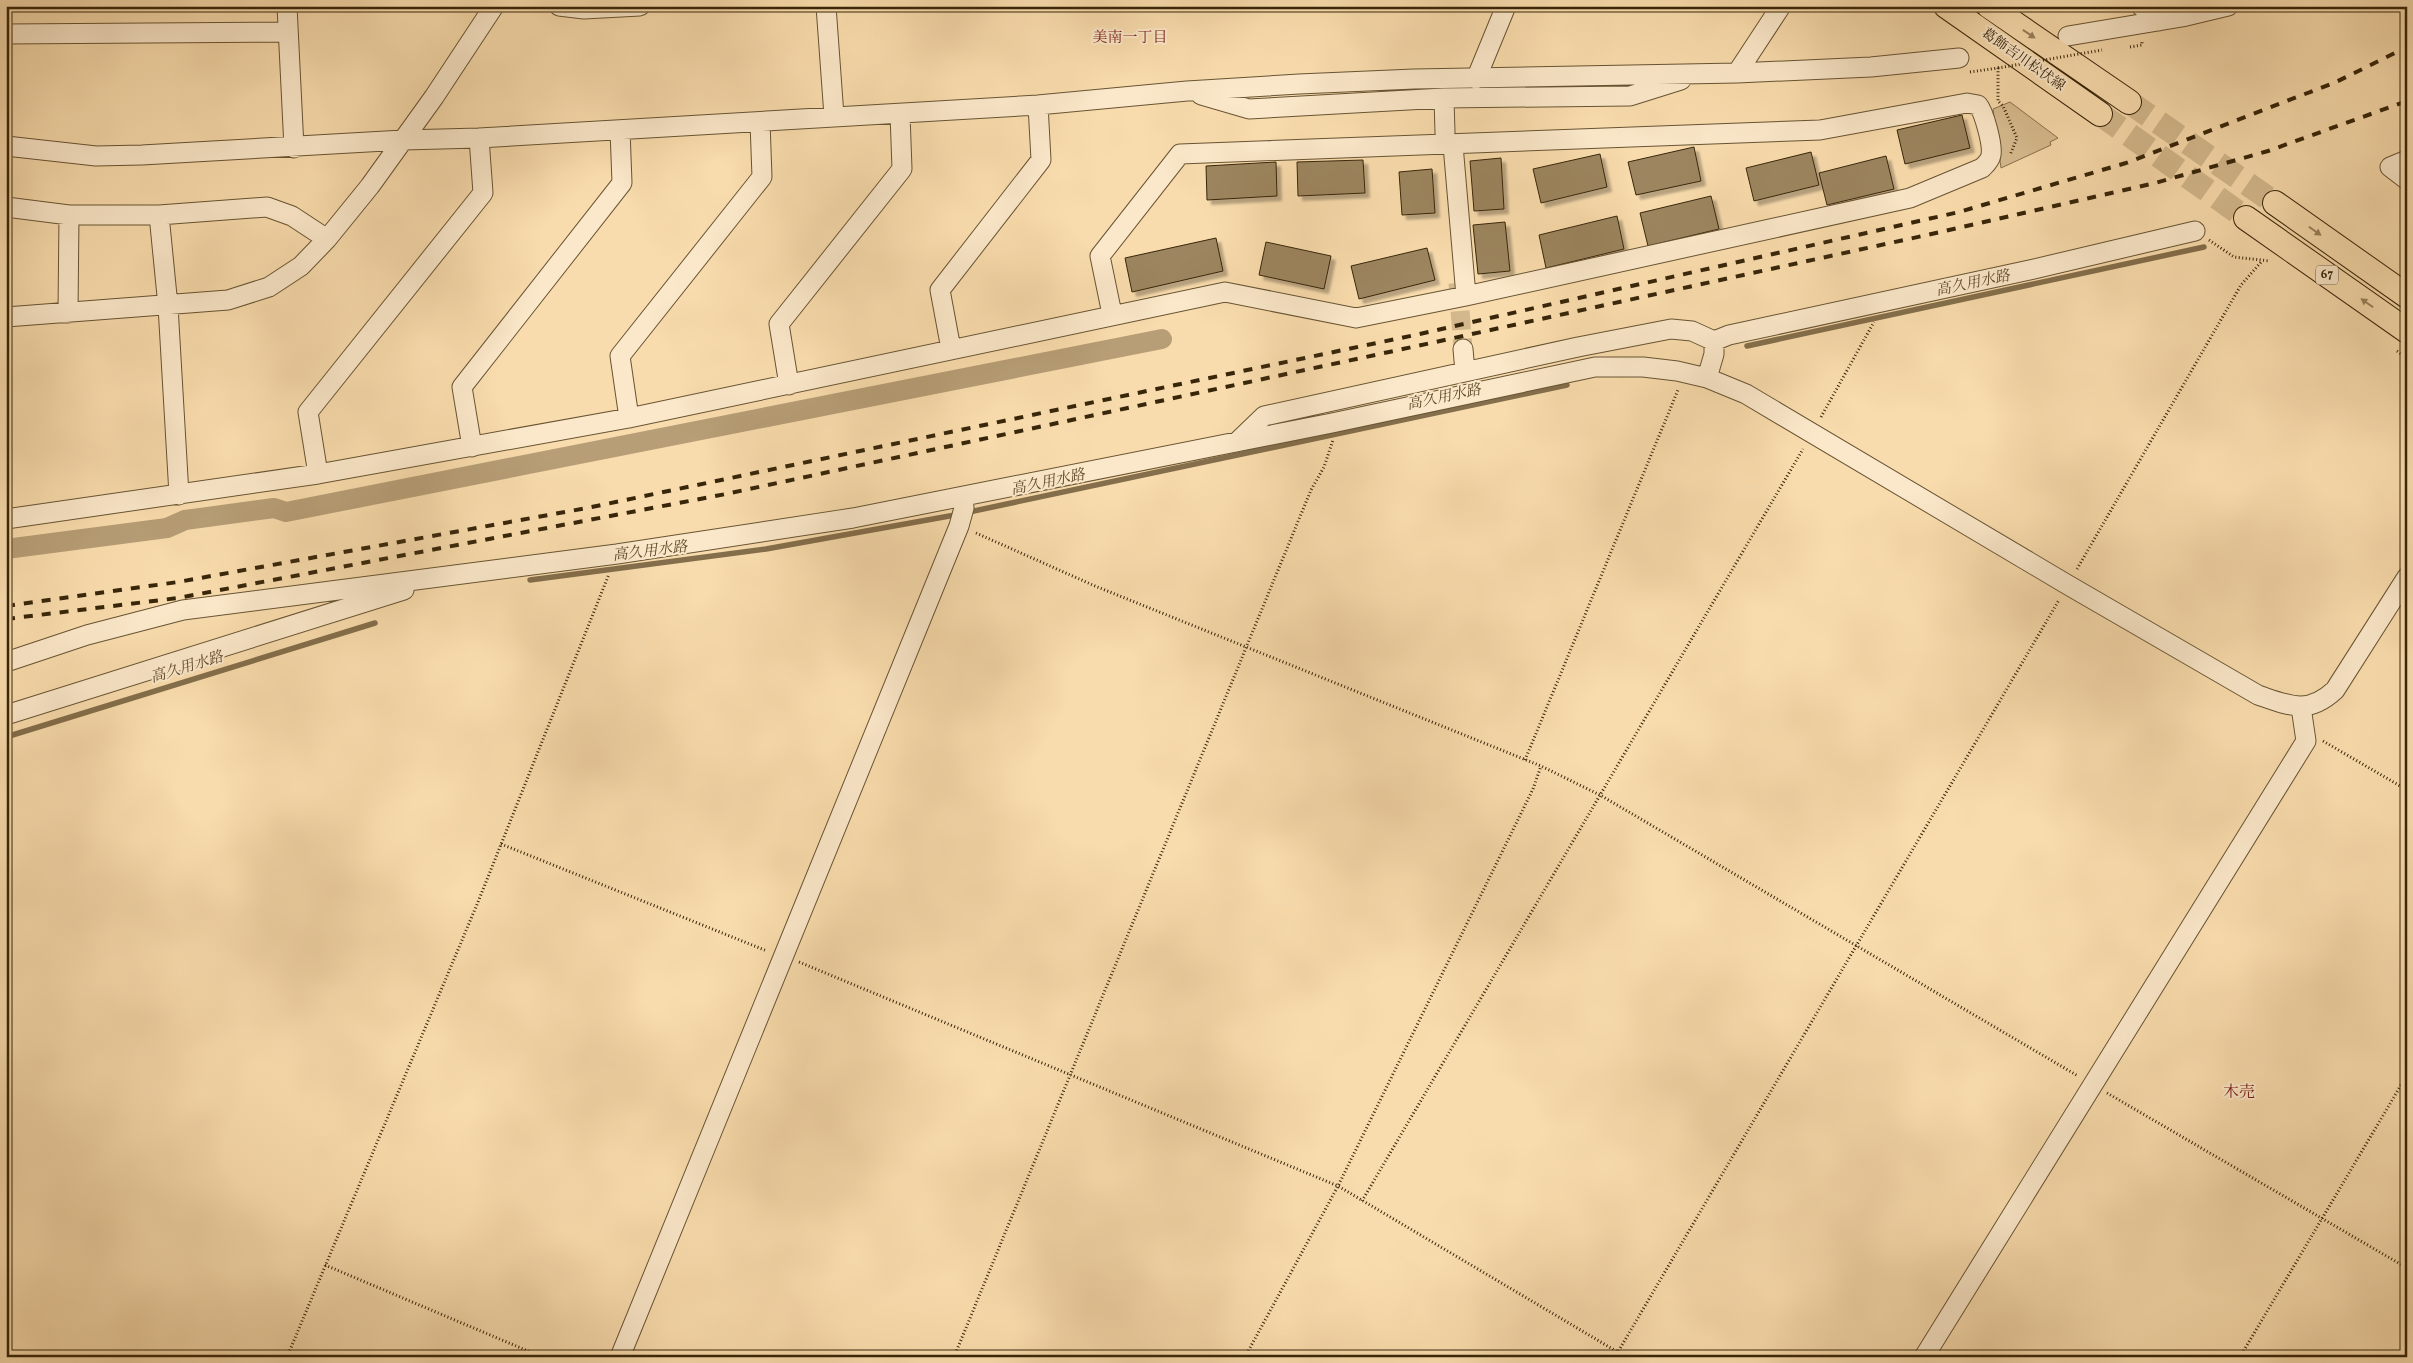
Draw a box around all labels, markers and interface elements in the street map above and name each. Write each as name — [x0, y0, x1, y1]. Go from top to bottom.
street label: 葛飾吉川松伏線 — [1977, 24, 2069, 96]
district label: 美南一丁目 — [1092, 28, 1168, 49]
one-way arrow — [2022, 29, 2036, 39]
one-way arrow — [2308, 226, 2322, 236]
water label: 高久用水路 — [1934, 266, 2013, 302]
road number: 67 — [2316, 266, 2338, 284]
one-way arrow — [2360, 298, 2374, 308]
water label: 高久用水路 — [1405, 380, 1484, 416]
water label: 高久用水路 — [1009, 465, 1088, 501]
water label: 高久用水路 — [611, 537, 689, 567]
water label: 高久用水路 — [148, 647, 227, 689]
district label: 木売 — [2223, 1082, 2255, 1104]

